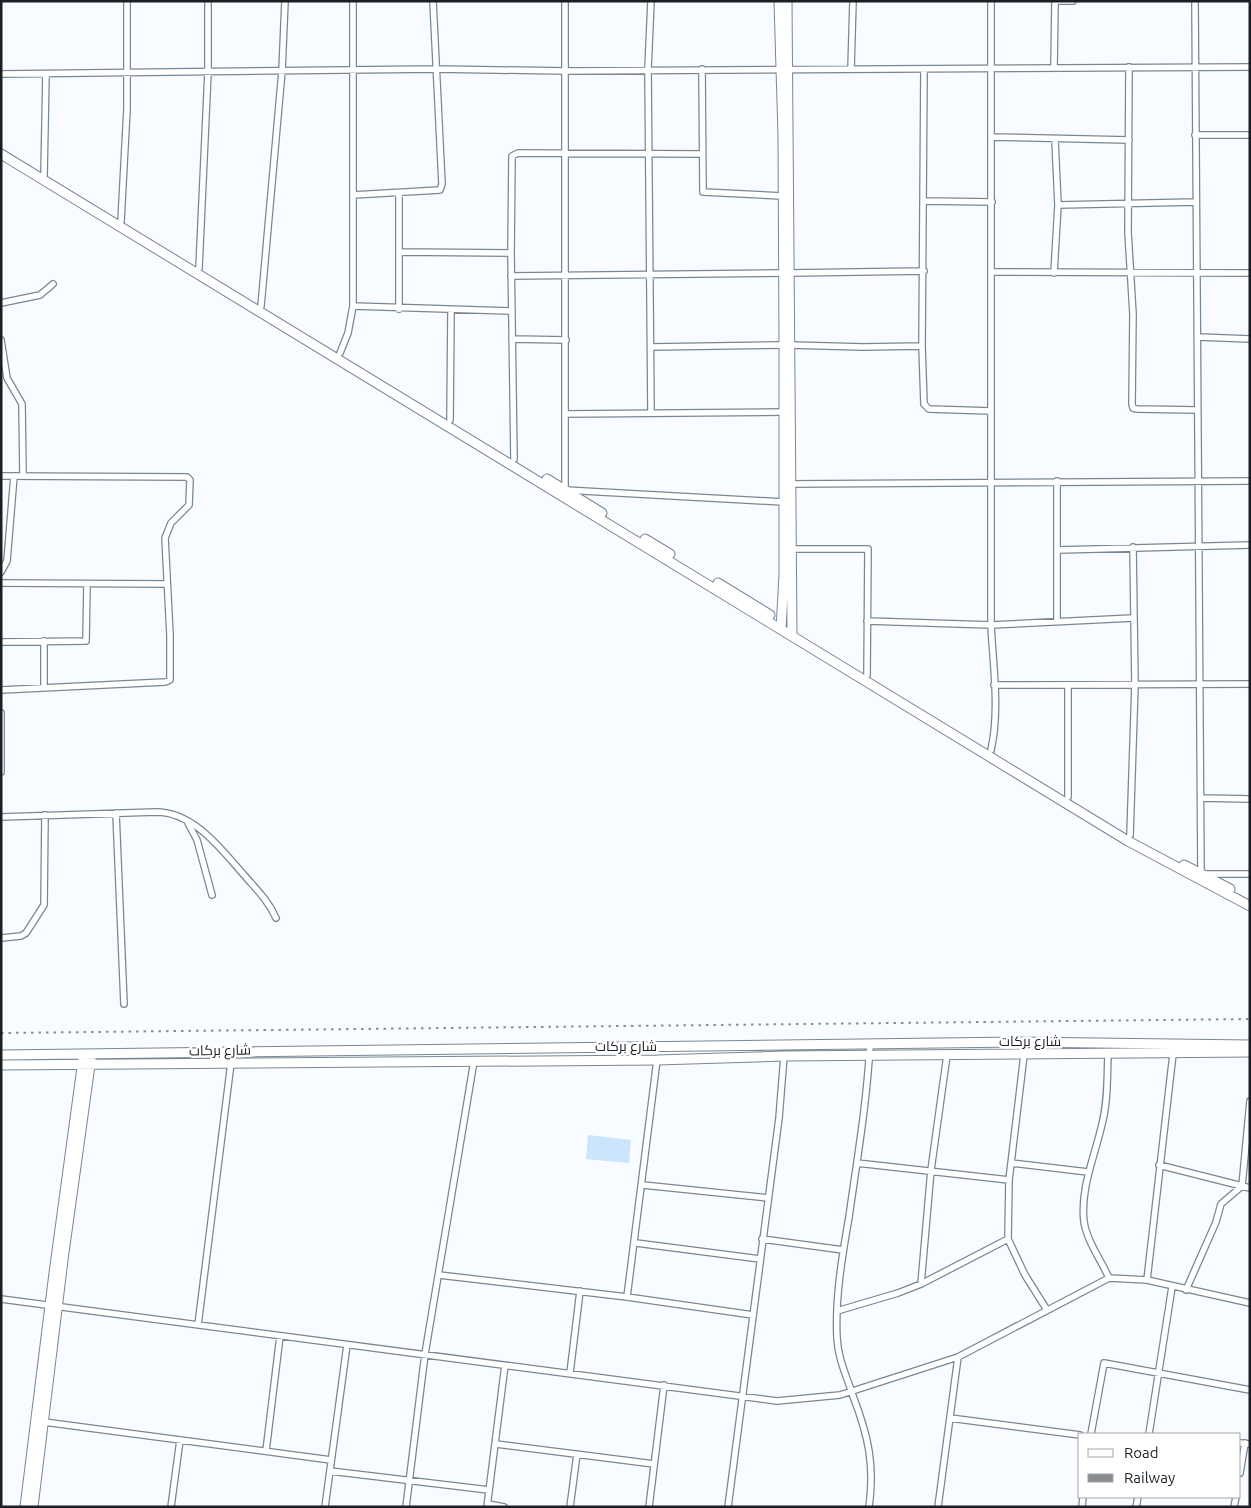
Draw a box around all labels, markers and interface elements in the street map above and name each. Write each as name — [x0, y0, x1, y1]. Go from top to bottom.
street label: شارع بركات — [999, 1033, 1061, 1050]
street label: شارع بركات — [595, 1038, 657, 1055]
street label: شارع بركات — [189, 1041, 251, 1060]
legend — [1078, 1433, 1241, 1498]
text: Road — [1124, 1444, 1159, 1461]
text: Railway — [1124, 1469, 1175, 1486]

